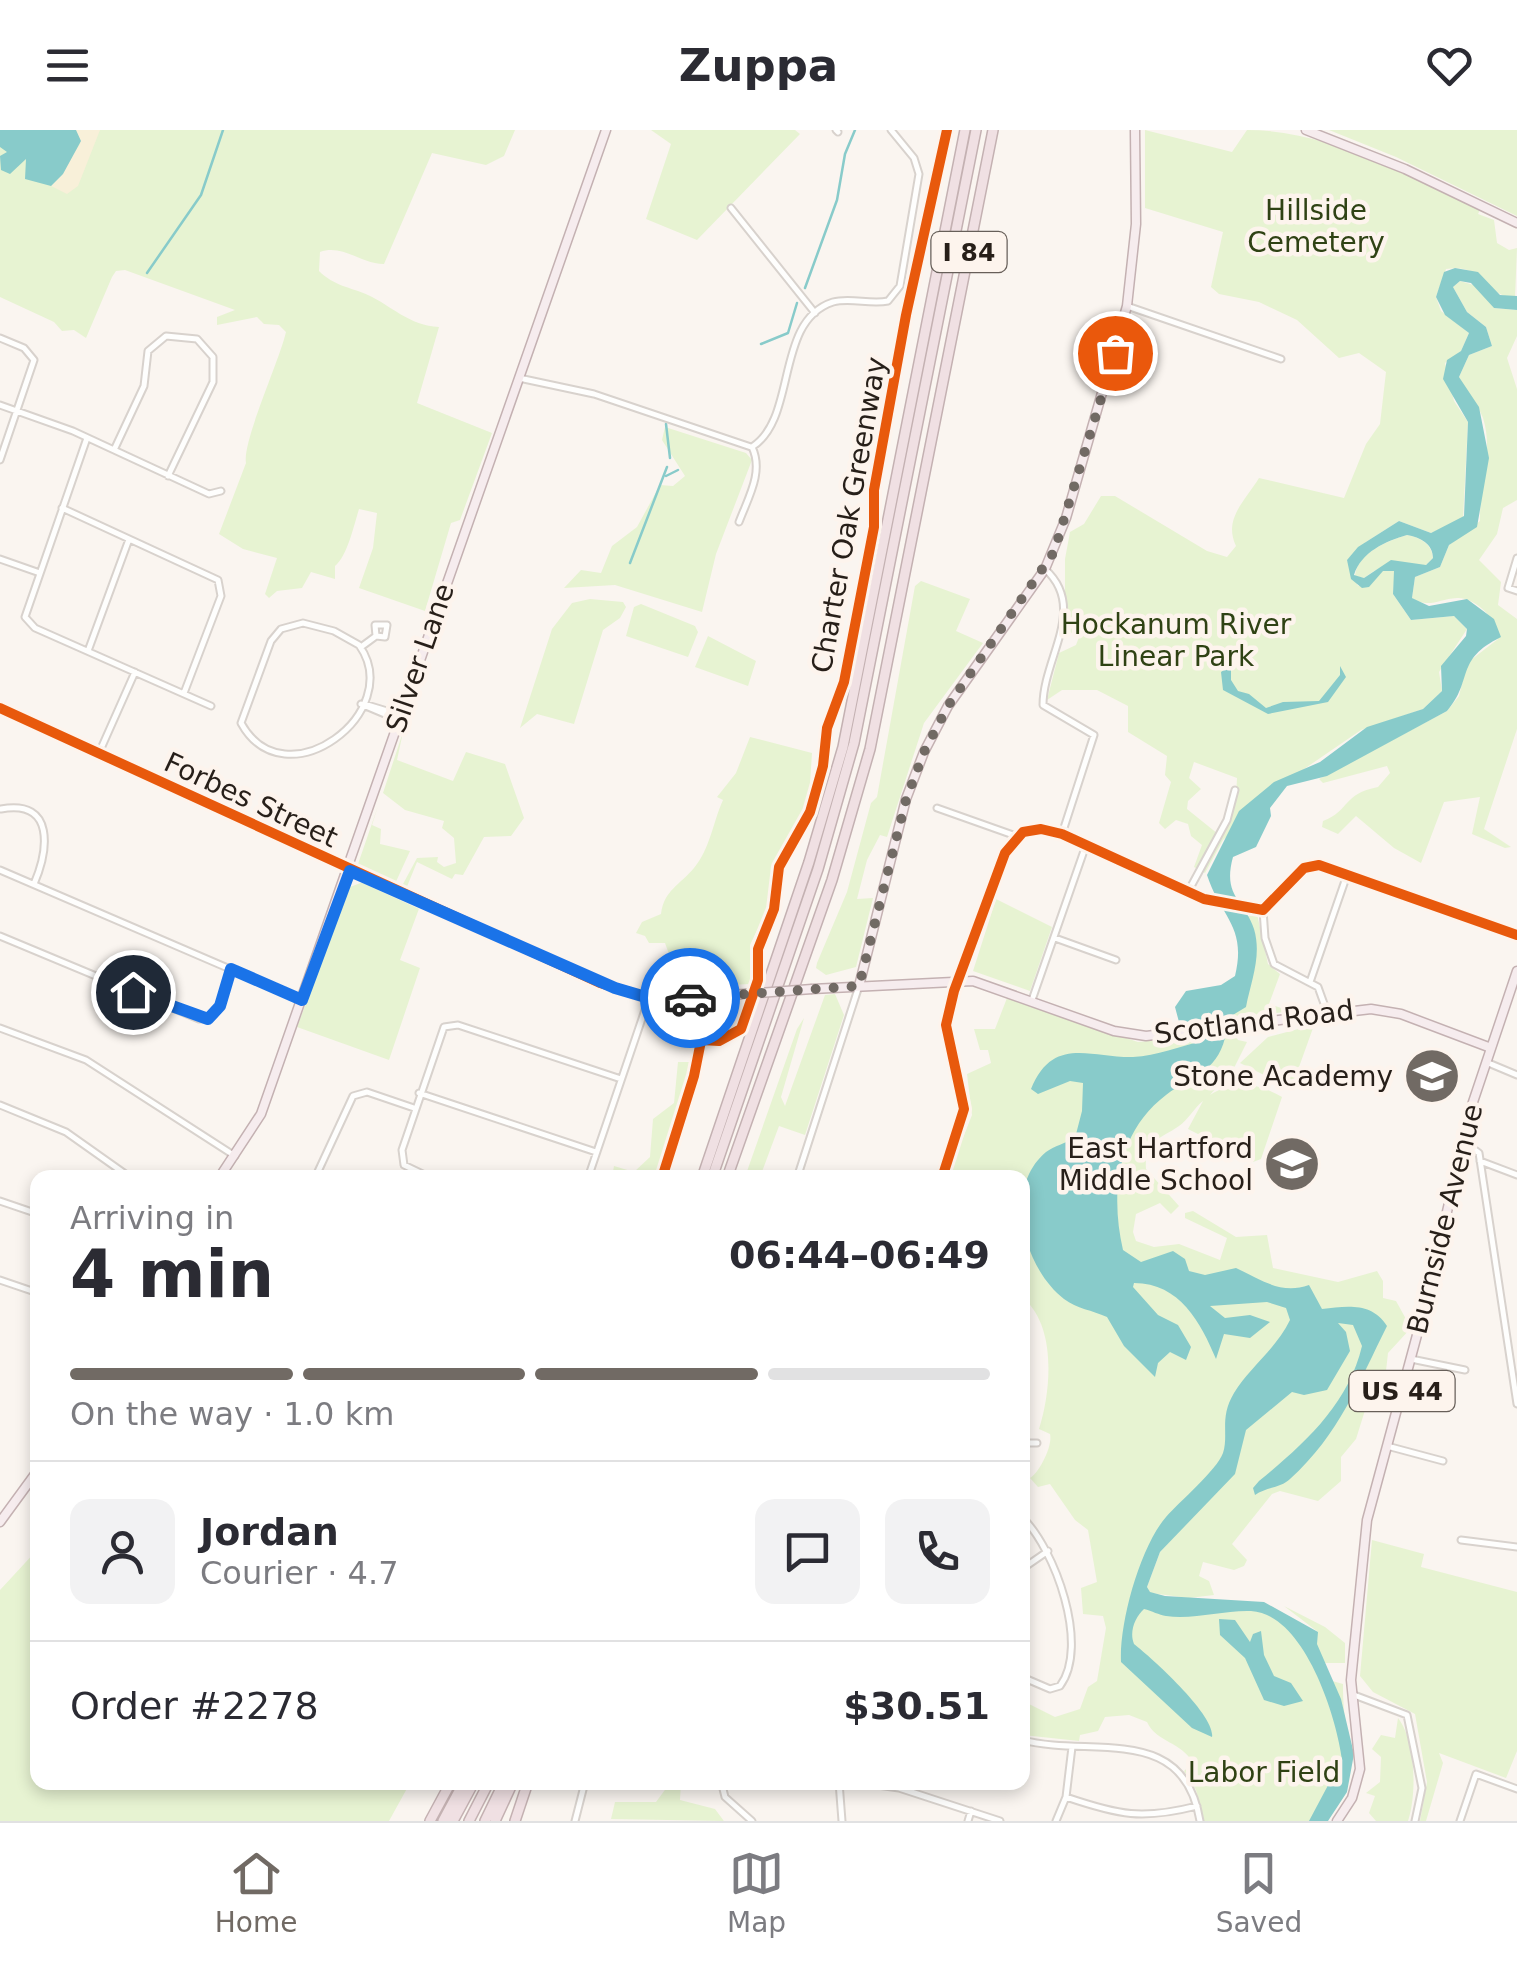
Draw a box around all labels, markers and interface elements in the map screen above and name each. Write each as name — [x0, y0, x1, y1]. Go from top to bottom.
icon: menu — [40, 38, 95, 93]
icon: heart — [1422, 38, 1477, 93]
text: Zuppa — [679, 39, 838, 92]
park label: Hillside Cemetery — [1247, 194, 1385, 259]
road number: I 84 — [932, 232, 1006, 272]
pin — [1073, 311, 1158, 396]
icon: bag — [1088, 326, 1143, 381]
street label: Charter Oak Greenway — [805, 354, 893, 676]
street label: Silver Lane — [379, 579, 461, 737]
park label: Hockanum River Linear Park — [1061, 608, 1292, 673]
street label: Forbes Street — [159, 745, 343, 855]
courier — [640, 948, 740, 1048]
pin — [91, 950, 176, 1035]
icon: home — [106, 965, 161, 1020]
icon: car — [663, 971, 718, 1026]
street label: Scotland Road — [1152, 993, 1356, 1051]
school or university icon: Stone Academy — [1402, 1046, 1462, 1106]
place label: Stone Academy — [1173, 1060, 1393, 1093]
street label: Burnside Avenue — [1400, 1100, 1490, 1338]
place label: East Hartford Middle School — [1059, 1132, 1253, 1197]
school or university icon: East Hartford Middle School — [1262, 1134, 1322, 1194]
text: Arriving in — [70, 1199, 234, 1237]
text: 06:44–06:49 — [729, 1233, 990, 1277]
text: 4 min — [70, 1237, 274, 1312]
road number: US 44 — [1350, 1371, 1454, 1411]
text: On the way · 1.0 km — [70, 1395, 394, 1433]
button: person — [70, 1499, 175, 1604]
button: chat — [755, 1499, 860, 1604]
button: phone — [885, 1499, 990, 1604]
text: Jordan — [200, 1510, 339, 1554]
text: Courier · 4.7 — [200, 1554, 399, 1592]
text: Order #2278 — [70, 1684, 319, 1728]
text: $30.51 — [843, 1684, 990, 1728]
park label: Labor Field — [1188, 1756, 1340, 1789]
tab: Home — [215, 1846, 297, 1939]
tab: Map — [727, 1846, 786, 1939]
tab: Saved — [1216, 1846, 1302, 1939]

